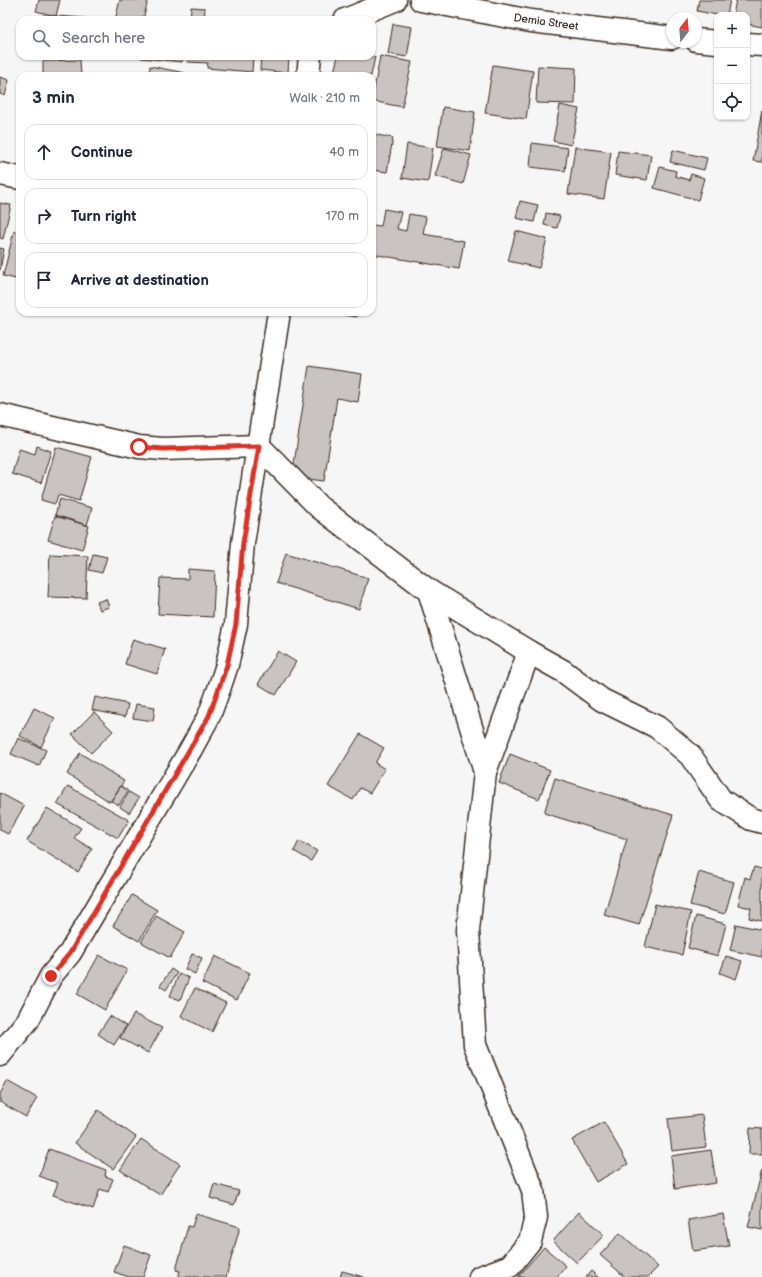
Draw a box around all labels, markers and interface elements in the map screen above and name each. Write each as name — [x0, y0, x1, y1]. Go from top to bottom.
street label: Demia Street — [513, 11, 580, 33]
north arrow — [666, 12, 702, 48]
map controls — [714, 12, 750, 120]
button: + — [714, 12, 750, 48]
search box — [16, 16, 376, 60]
icon: search — [30, 27, 52, 49]
text: Search here — [62, 29, 145, 48]
button: − — [714, 48, 750, 84]
button: locate — [714, 84, 750, 120]
text: 3 min — [32, 88, 75, 108]
text: Walk · 210 m — [289, 90, 360, 106]
icon: ahead — [33, 141, 55, 163]
text: Continue — [71, 143, 133, 162]
text: 40 m — [329, 144, 359, 160]
icon: right — [33, 205, 55, 227]
text: Turn right — [71, 207, 136, 226]
text: 170 m — [326, 208, 359, 224]
icon: arrive — [33, 269, 55, 291]
text: Arrive at destination — [71, 271, 209, 290]
route start — [130, 438, 148, 456]
route end — [42, 967, 60, 985]

